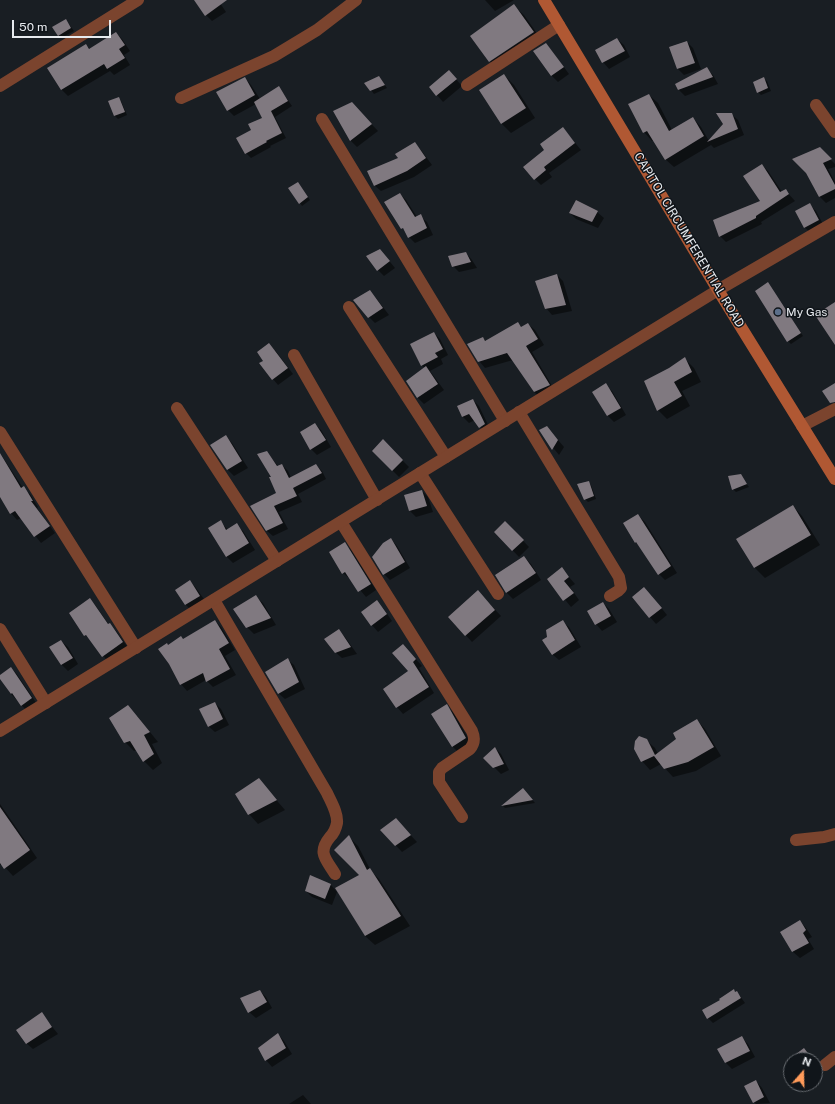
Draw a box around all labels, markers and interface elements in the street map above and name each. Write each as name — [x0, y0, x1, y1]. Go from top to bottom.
scale bar — [14, 12, 113, 38]
text: 50 m — [19, 20, 47, 34]
street label: CAPITOL CIRCUMFERENTIAL ROAD — [631, 150, 747, 330]
place label: My Gas — [786, 305, 827, 319]
marker: My Gas — [773, 307, 783, 317]
north arrow — [783, 1052, 823, 1092]
text: N — [801, 1055, 813, 1069]

